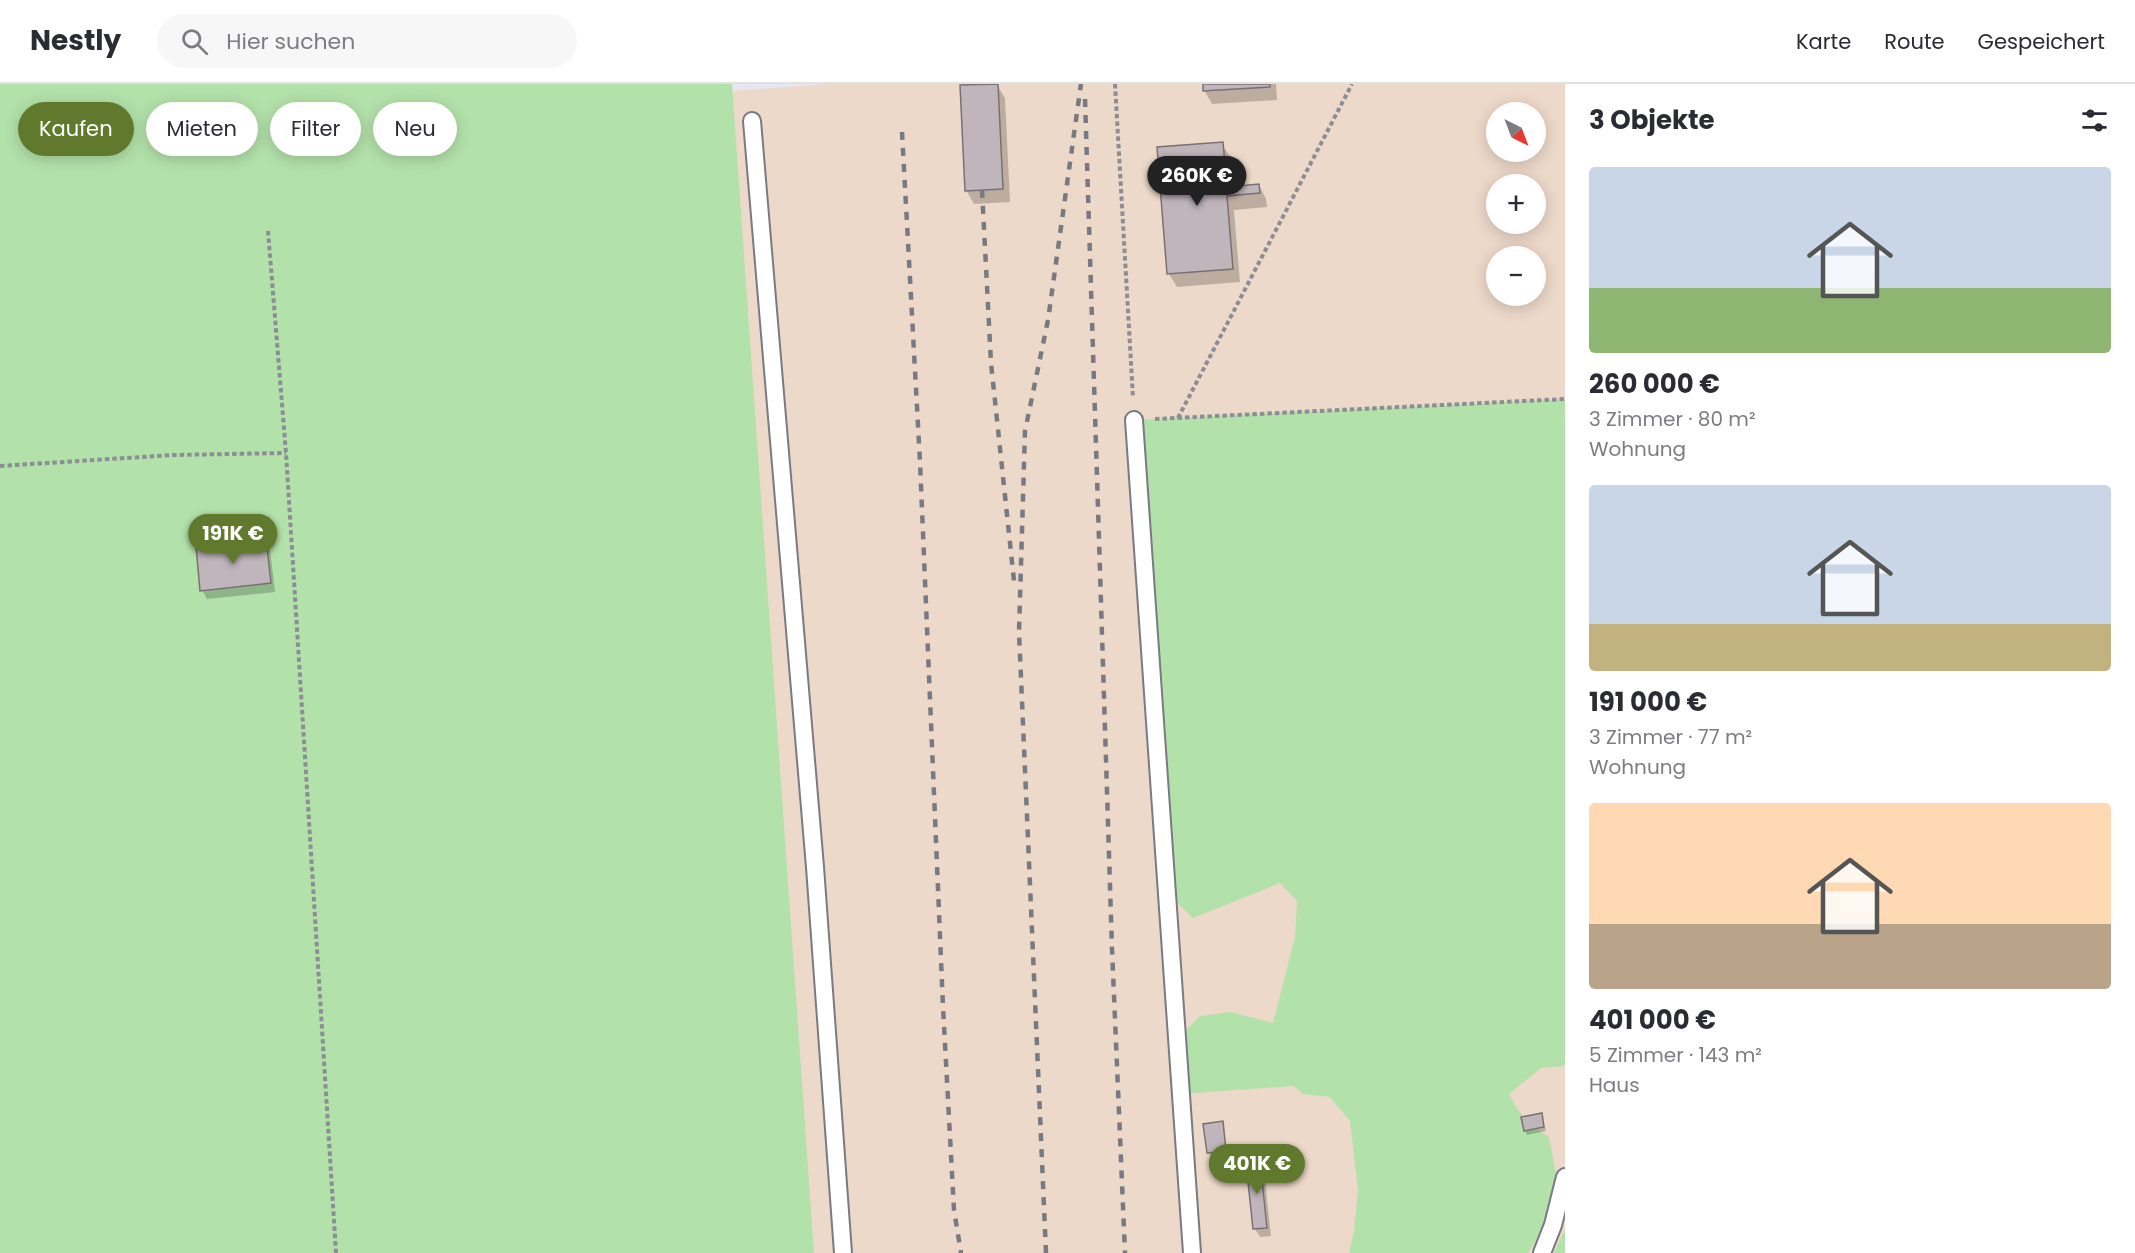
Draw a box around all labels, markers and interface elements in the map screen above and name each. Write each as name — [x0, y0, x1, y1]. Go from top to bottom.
search box — [157, 14, 577, 68]
text: Nestly — [30, 21, 121, 60]
icon: search — [178, 25, 211, 58]
text: Hier suchen — [226, 26, 355, 57]
text: Karte — [1796, 27, 1851, 56]
text: Route — [1884, 27, 1945, 56]
text: Gespeichert — [1978, 27, 2105, 56]
chip: Kaufen — [18, 102, 134, 156]
chip: Mieten — [146, 102, 258, 156]
chip: Filter — [270, 102, 361, 156]
chip: Neu — [373, 102, 457, 156]
north arrow — [1486, 102, 1546, 162]
map controls — [1486, 102, 1546, 306]
text: 3 Objekte — [1589, 102, 1715, 138]
icon: filters — [2078, 104, 2111, 137]
pin: 260K € — [1148, 156, 1246, 207]
text: 260K € — [1161, 161, 1233, 189]
button: + — [1486, 174, 1546, 234]
icon: home — [1796, 206, 1904, 314]
button: − — [1486, 246, 1546, 306]
text: 260 000 € — [1589, 366, 1720, 402]
text: 3 Zimmer · 80 m² — [1589, 405, 1756, 433]
text: Wohnung — [1589, 435, 1686, 463]
pin: 191K € — [184, 514, 282, 565]
text: 191K € — [202, 519, 264, 547]
icon: home — [1796, 524, 1904, 632]
text: 191 000 € — [1589, 684, 1707, 720]
text: 3 Zimmer · 77 m² — [1589, 723, 1752, 751]
text: Wohnung — [1589, 753, 1686, 781]
icon: home — [1796, 842, 1904, 950]
text: 401 000 € — [1589, 1002, 1716, 1038]
text: 5 Zimmer · 143 m² — [1589, 1041, 1762, 1069]
text: Haus — [1589, 1071, 1640, 1099]
pin: 401K € — [1208, 1144, 1306, 1195]
text: 401K € — [1223, 1149, 1291, 1177]

